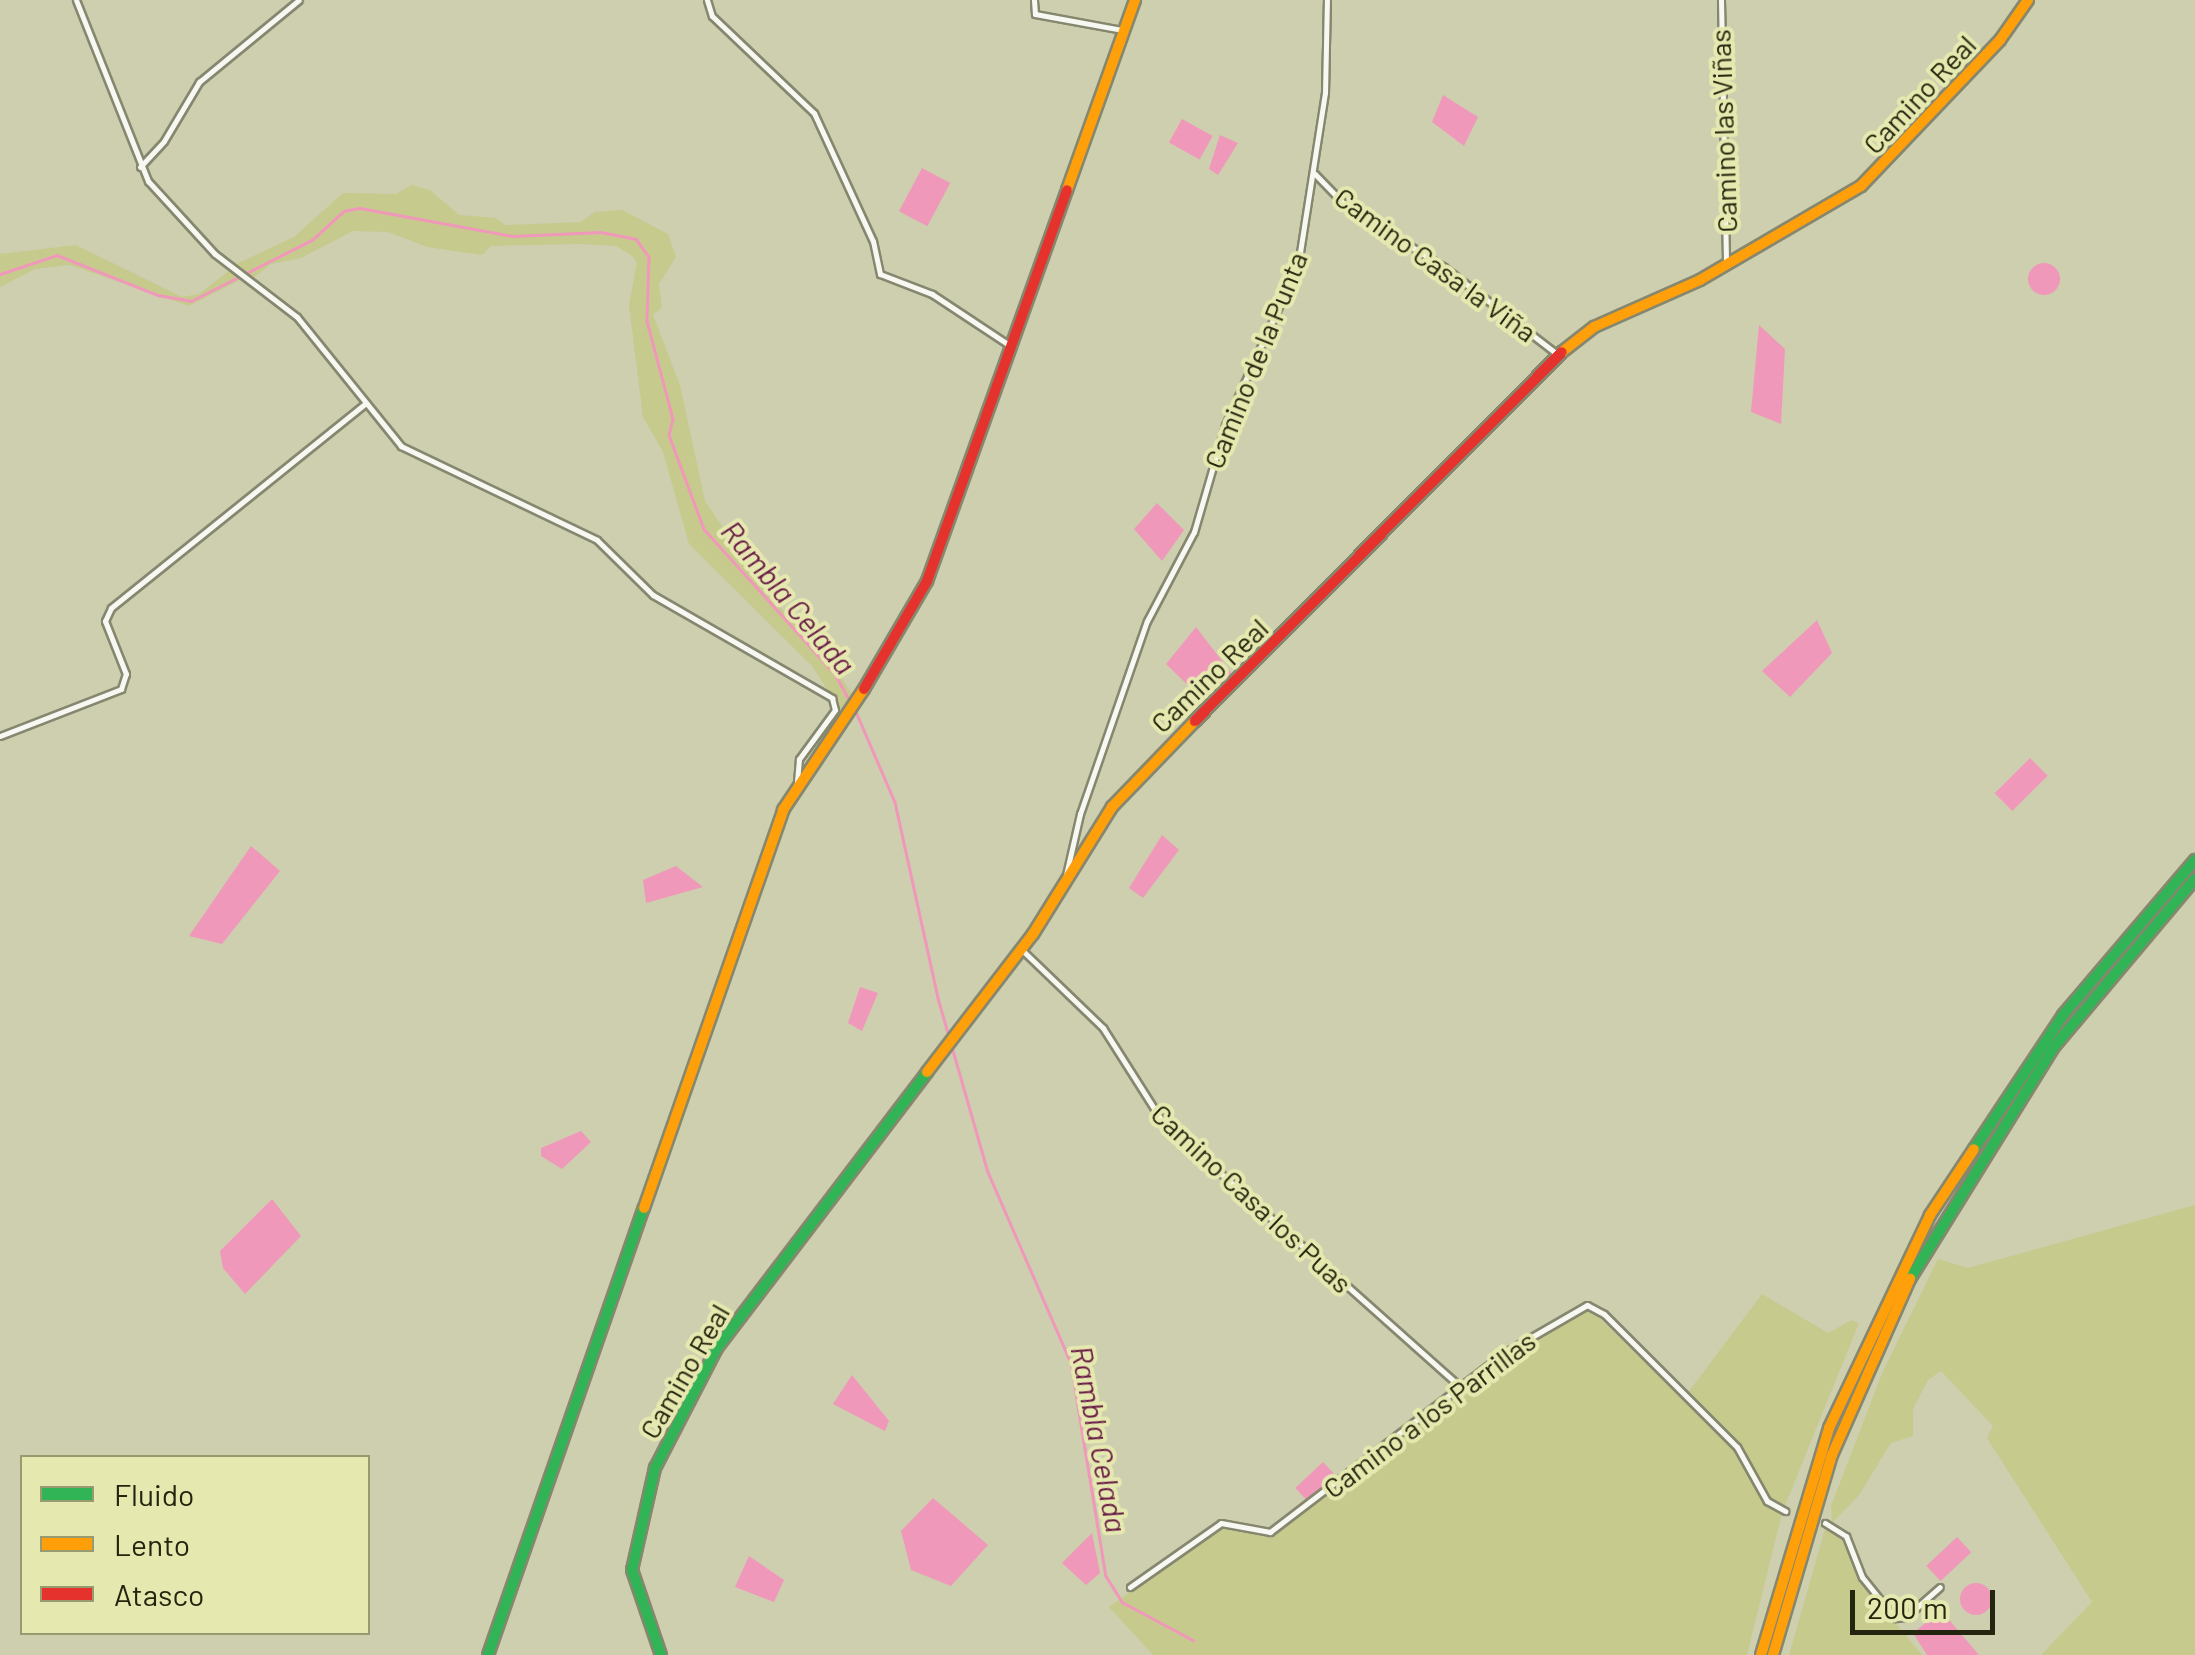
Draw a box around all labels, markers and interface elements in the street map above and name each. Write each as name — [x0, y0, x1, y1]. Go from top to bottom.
street label: Camino Real — [1856, 28, 1982, 160]
street label: Camino las Viñas — [1703, 29, 1743, 233]
street label: Camino Casa la Viña — [1329, 180, 1543, 348]
street label: Camino de la Punta — [1196, 247, 1314, 473]
water label: Rambla Celada — [714, 513, 864, 681]
street label: Camino Real — [1143, 611, 1275, 739]
street label: Camino Casa los Puas — [1145, 1096, 1359, 1300]
street label: Camino Real — [632, 1298, 736, 1444]
street label: Camino a los Parrillas — [1316, 1323, 1542, 1505]
water label: Rambla Celada — [1064, 1343, 1136, 1535]
legend — [20, 1455, 370, 1635]
text: Fluido — [114, 1476, 194, 1512]
text: Lento — [114, 1526, 190, 1562]
scale bar — [1855, 1570, 2000, 1632]
text: Atasco — [114, 1576, 204, 1612]
text: 200 m — [1867, 1589, 1948, 1625]

